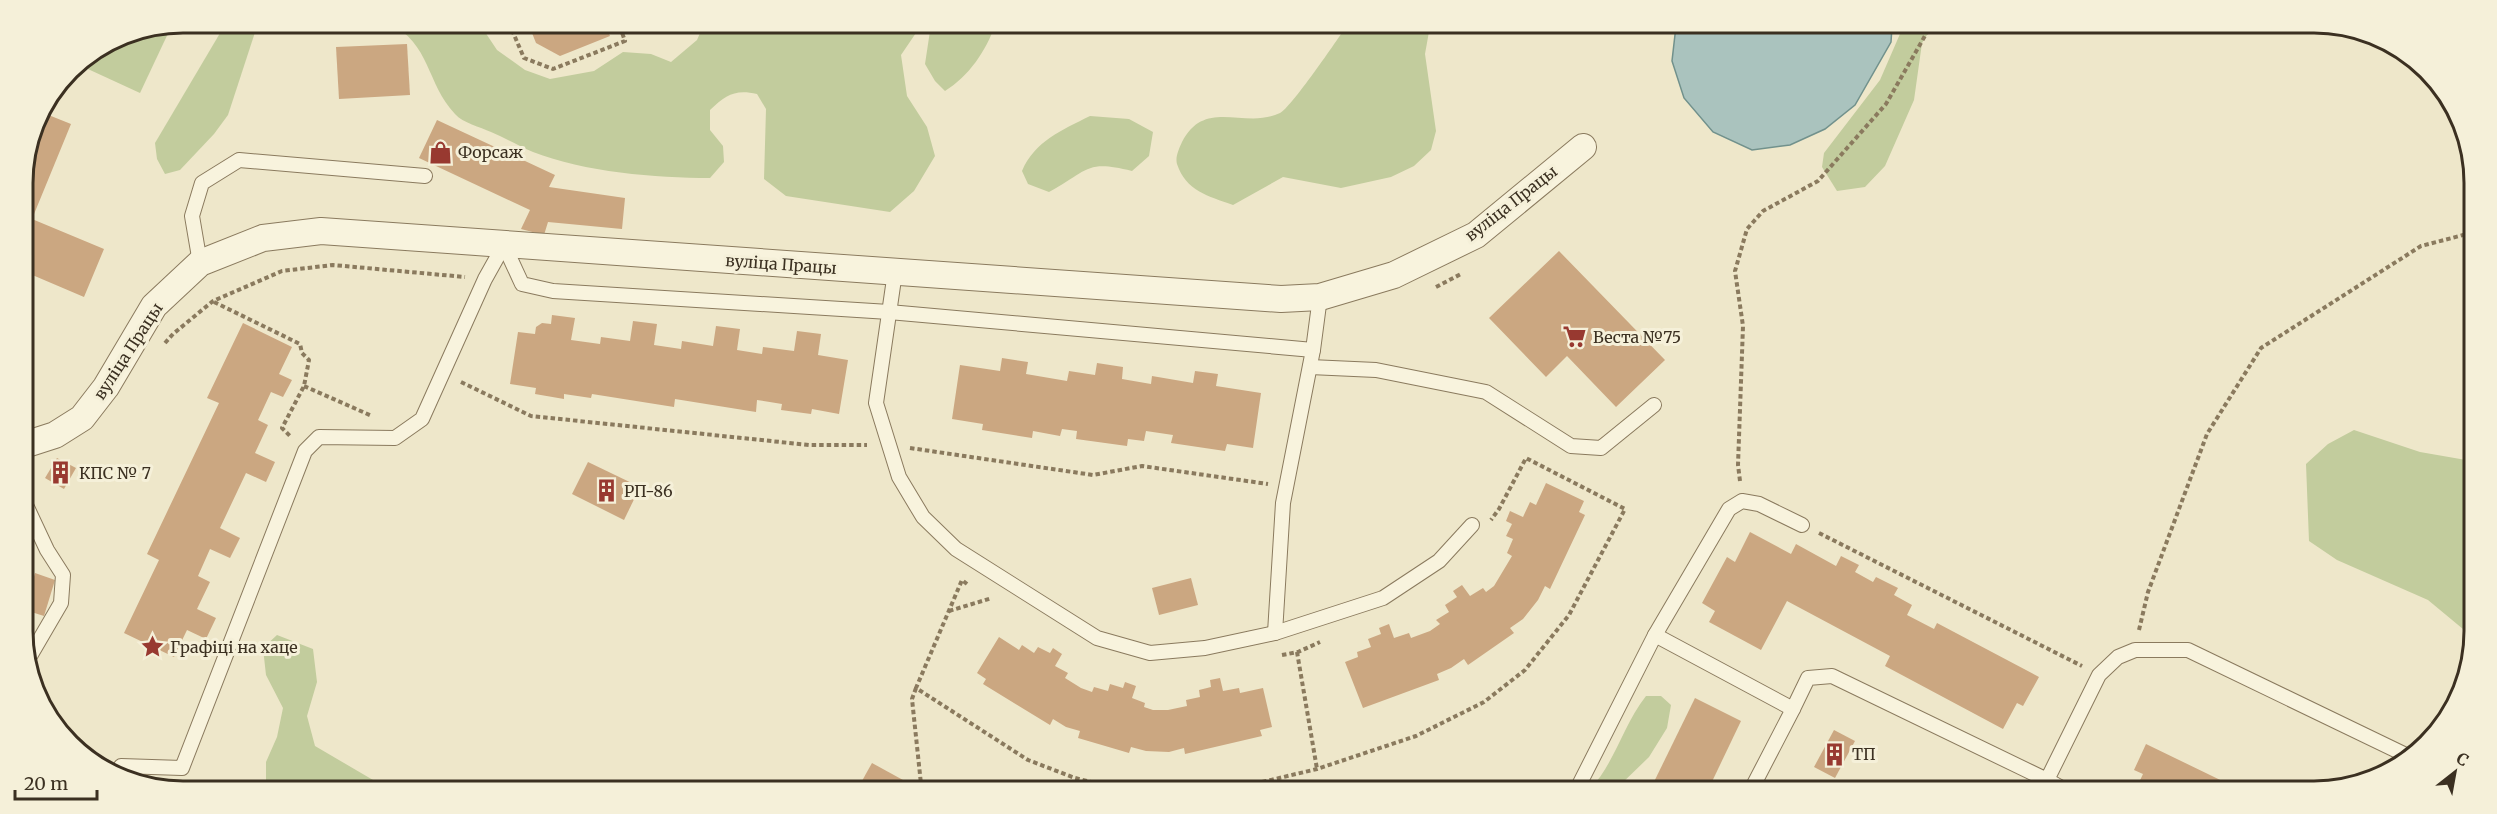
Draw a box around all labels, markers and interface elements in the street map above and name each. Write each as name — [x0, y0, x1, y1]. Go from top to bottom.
shop icon: Форсаж — [427, 139, 453, 165]
place label: Форсаж — [458, 142, 524, 162]
street label: вуліца Працы — [1461, 161, 1561, 245]
street label: вуліца Працы — [725, 250, 838, 278]
street label: вуліца Працы — [89, 299, 167, 403]
supermarket icon: Веста №75 — [1562, 324, 1588, 350]
place label: Веста №75 — [1593, 327, 1681, 347]
building icon: КПС № 7 — [48, 460, 74, 486]
place label: КПС № 7 — [79, 463, 151, 483]
building icon: РП-86 — [593, 478, 619, 504]
place label: РП-86 — [624, 481, 673, 501]
place icon: Графіці на хаце — [139, 634, 165, 660]
place label: Графіці на хаце — [170, 637, 298, 657]
building icon: ТП — [1821, 741, 1847, 767]
north arrow — [2425, 742, 2485, 802]
place label: ТП — [1852, 744, 1876, 764]
text: С — [2453, 748, 2472, 770]
scale bar — [15, 763, 98, 801]
text: 20 m — [24, 772, 68, 795]

